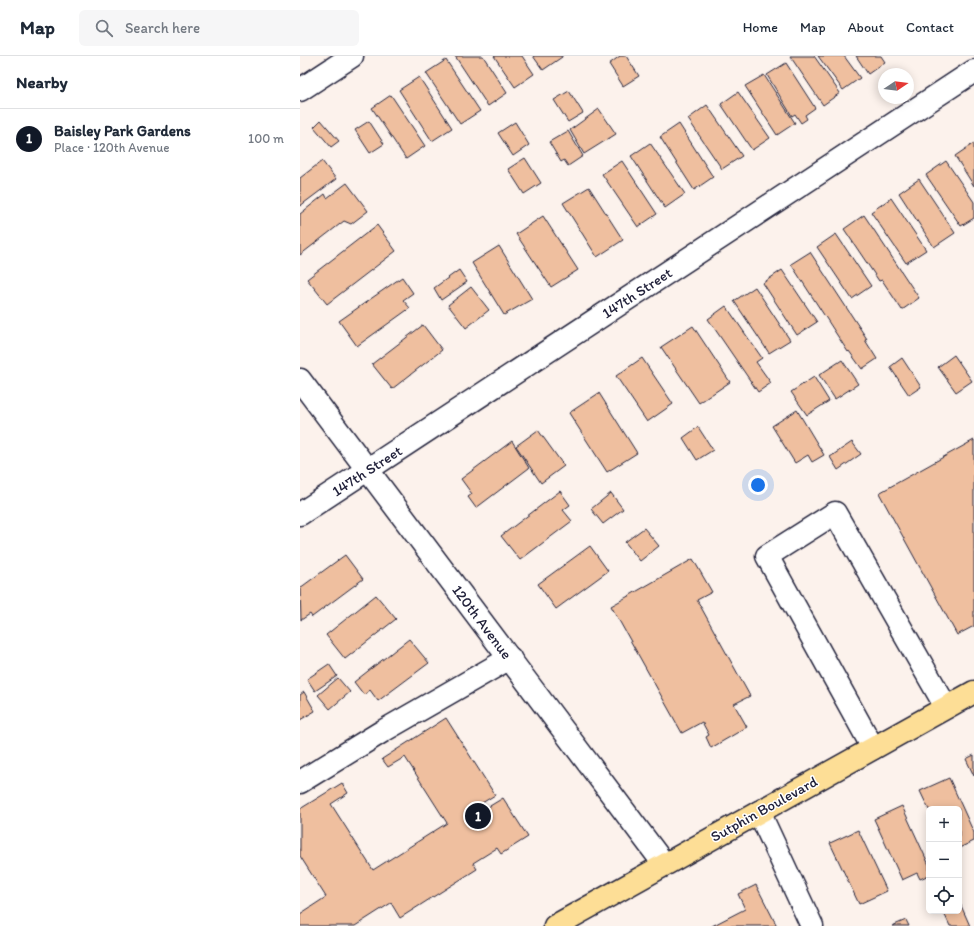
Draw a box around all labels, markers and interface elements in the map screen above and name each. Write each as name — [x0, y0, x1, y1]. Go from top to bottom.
search box — [79, 10, 359, 46]
text: Map — [20, 16, 55, 39]
icon: search — [93, 17, 115, 39]
text: Search here — [125, 19, 200, 37]
text: Home — [743, 19, 778, 36]
text: Map — [800, 19, 826, 36]
text: About — [848, 19, 884, 36]
text: Contact — [906, 19, 954, 36]
north arrow — [878, 68, 914, 104]
text: Nearby — [16, 72, 68, 92]
text: Baisley Park Gardens — [54, 122, 191, 140]
text: 1 — [26, 131, 32, 146]
text: 100 m — [248, 131, 284, 146]
text: Place · 120th Avenue — [54, 140, 170, 155]
street label: 147th Street — [599, 263, 676, 322]
street label: 147th Street — [329, 441, 406, 500]
your location — [748, 475, 768, 495]
street label: 120th Avenue — [448, 581, 516, 663]
street label: Sutphin Boulevard — [708, 772, 820, 846]
pin: 1 — [465, 801, 491, 831]
map controls — [926, 806, 962, 914]
button: + — [926, 806, 962, 842]
button: − — [926, 842, 962, 878]
button: locate — [926, 878, 962, 914]

